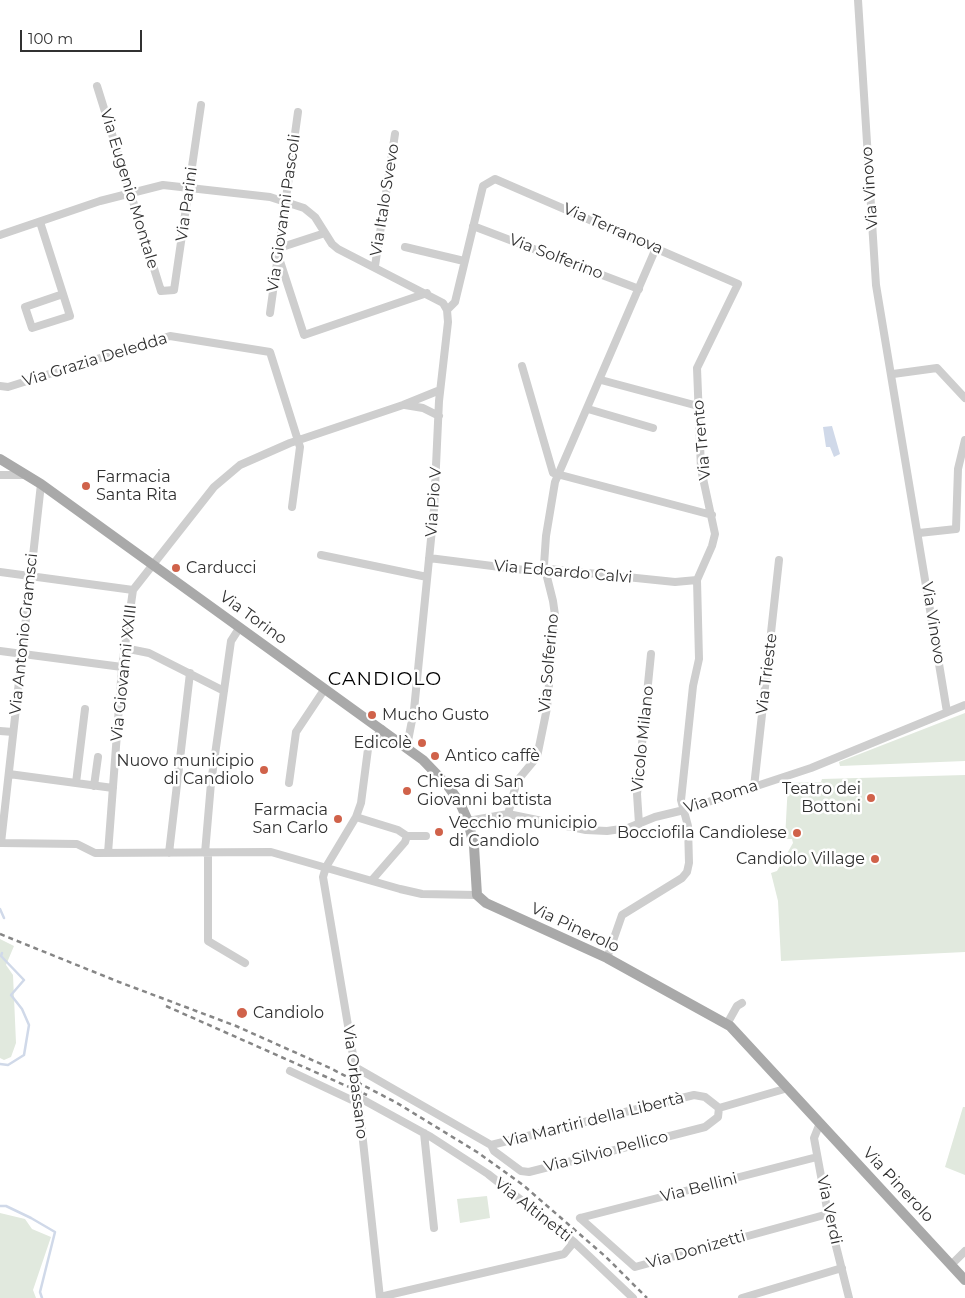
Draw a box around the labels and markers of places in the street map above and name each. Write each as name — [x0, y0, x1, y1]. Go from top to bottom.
place label: Farmacia Santa Rita — [96, 467, 177, 505]
marker: Farmacia Santa Rita — [80, 480, 92, 492]
place label: Carducci — [186, 558, 257, 578]
marker: Carducci — [170, 562, 182, 574]
place label: Mucho Gusto — [382, 705, 489, 725]
marker: Mucho Gusto — [366, 709, 378, 721]
place label: Edicolè — [353, 733, 412, 753]
marker: Edicolè — [416, 737, 428, 749]
place label: Antico caffè — [445, 746, 540, 766]
marker: Antico caffè — [429, 750, 441, 762]
place label: Nuovo municipio di Candiolo — [117, 751, 254, 789]
marker: Nuovo municipio di Candiolo — [258, 764, 270, 776]
place label: Chiesa di San Giovanni battista — [417, 772, 552, 810]
place label: Teatro dei Bottoni — [782, 779, 861, 817]
marker: Chiesa di San Giovanni battista — [401, 785, 413, 797]
marker: Teatro dei Bottoni — [865, 792, 877, 804]
place label: Farmacia San Carlo — [252, 800, 328, 838]
marker: Farmacia San Carlo — [332, 813, 344, 825]
place label: Vecchio municipio di Candiolo — [449, 813, 597, 851]
place label: Bocciofila Candiolese — [617, 823, 787, 843]
marker: Vecchio municipio di Candiolo — [433, 826, 445, 838]
marker: Bocciofila Candiolese — [791, 827, 803, 839]
place label: Candiolo Village — [736, 849, 865, 869]
marker: Candiolo Village — [869, 853, 881, 865]
place label: Candiolo — [253, 1003, 324, 1023]
marker: Candiolo — [235, 1006, 249, 1020]

